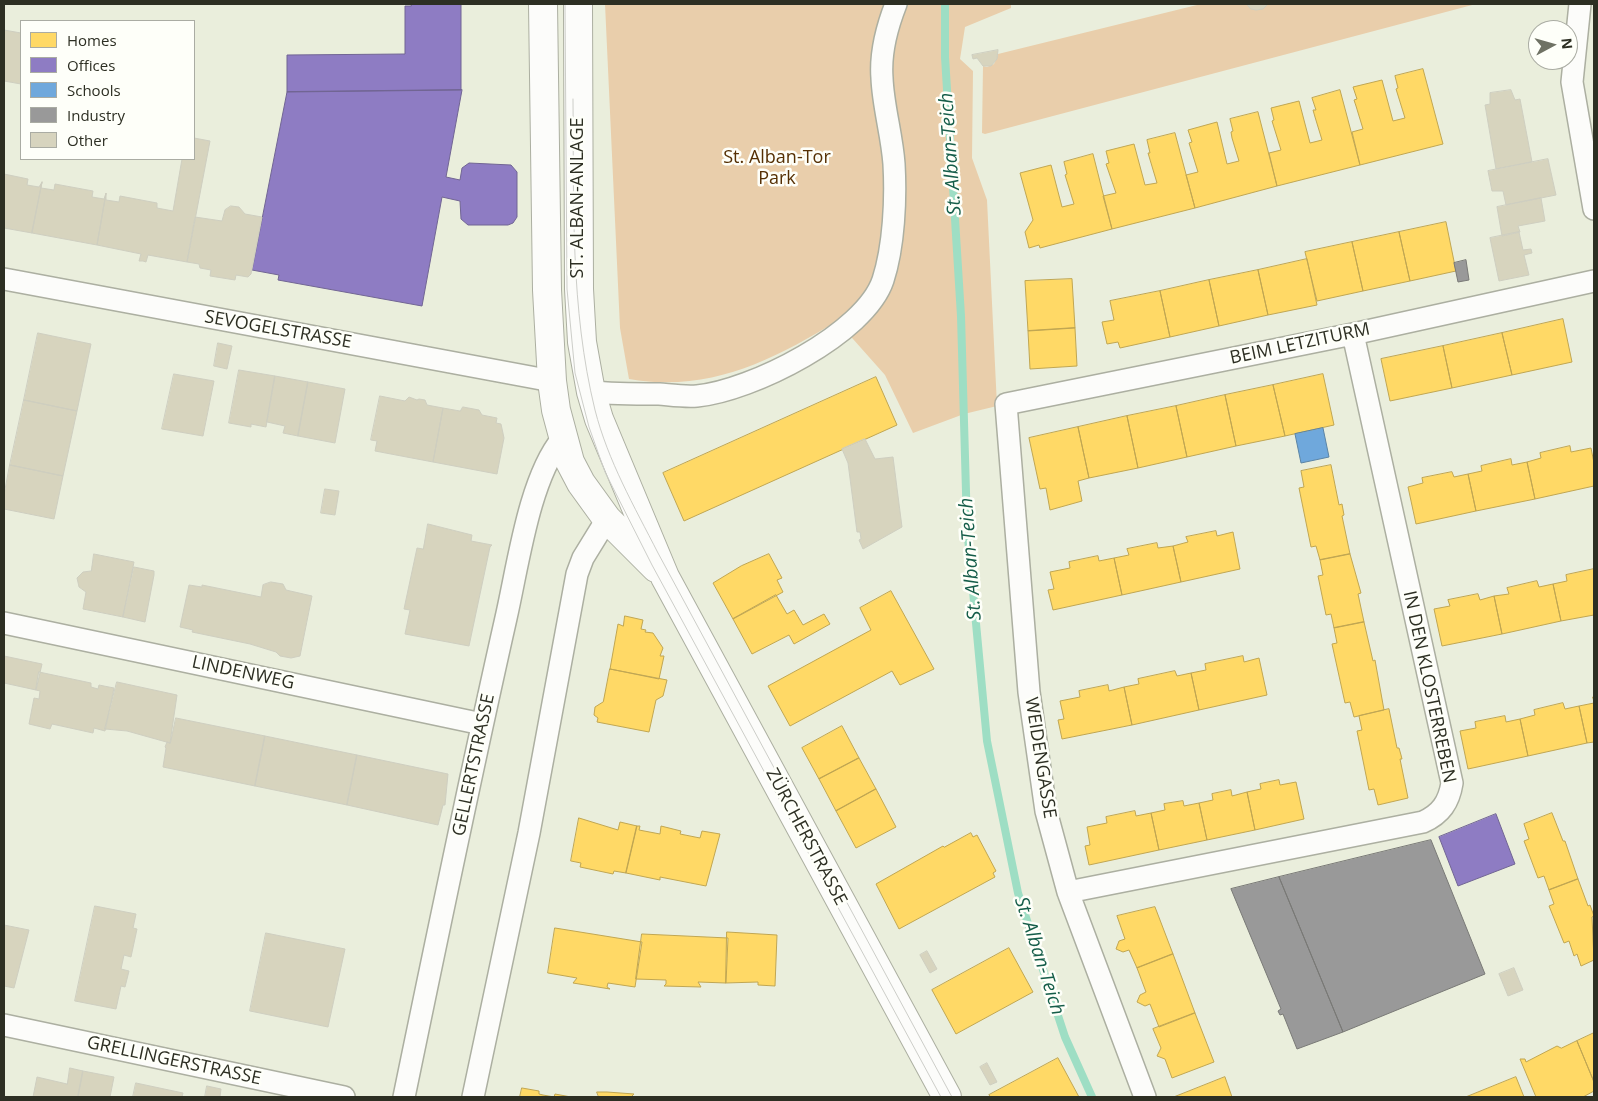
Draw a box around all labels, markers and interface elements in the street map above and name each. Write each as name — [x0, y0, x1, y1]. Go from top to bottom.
legend — [20, 20, 195, 160]
north arrow — [1528, 20, 1578, 70]
text: Homes — [67, 30, 117, 50]
text: N — [1557, 37, 1577, 50]
text: Offices — [67, 55, 115, 75]
text: Schools — [67, 80, 121, 100]
water label: St. Alban-Teich — [935, 92, 967, 216]
text: Industry — [67, 105, 125, 125]
street label: ST. ALBAN-ANLAGE — [567, 117, 589, 279]
text: Other — [67, 130, 108, 150]
park label: St. Alban-Tor Park — [723, 147, 831, 190]
street label: SEVOGELSTRASSE — [203, 306, 353, 354]
street label: BEIM LETZITURM — [1228, 319, 1372, 369]
water label: St. Alban-Teich — [955, 497, 987, 621]
street label: IN DEN KLOSTERREBEN — [1398, 589, 1460, 785]
street label: LINDENWEG — [190, 652, 296, 694]
street label: GELLERTSTRASSE — [448, 692, 500, 838]
street label: WEIDENGASSE — [1020, 696, 1060, 820]
street label: ZÜRCHERSTRASSE — [761, 765, 851, 909]
water label: St. Alban-Teich — [1009, 894, 1069, 1018]
street label: GRELLINGERSTRASSE — [85, 1032, 263, 1090]

